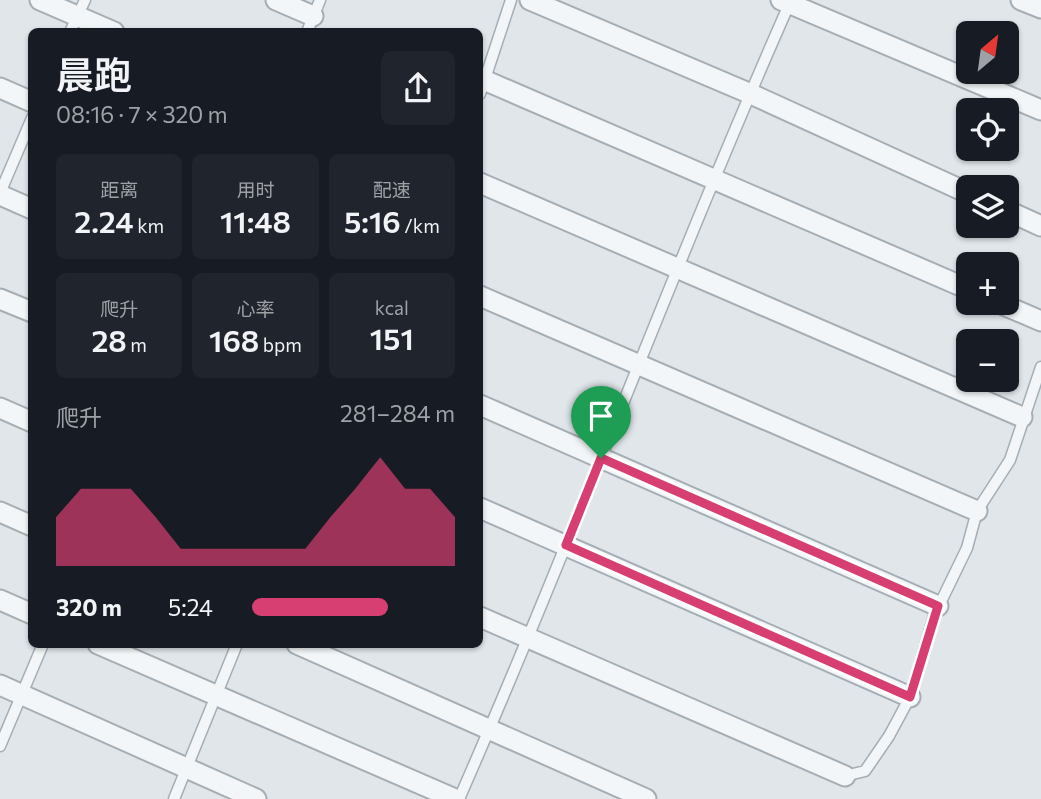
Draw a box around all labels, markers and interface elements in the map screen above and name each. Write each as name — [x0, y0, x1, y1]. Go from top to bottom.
north arrow — [956, 21, 1018, 84]
map controls — [956, 21, 1019, 392]
text: 晨跑 — [56, 50, 132, 97]
button: share — [381, 51, 455, 125]
button: locate — [956, 98, 1019, 161]
text: 08:16 · 7 × 320 m — [56, 100, 228, 128]
button: layers — [956, 175, 1019, 238]
text: 距离 — [100, 178, 138, 201]
text: 用时 — [236, 178, 275, 201]
text: 配速 — [373, 178, 411, 201]
text: 2.24 — [74, 202, 134, 239]
text: 11:48 — [220, 202, 291, 239]
text: 5:16 — [344, 202, 401, 239]
text: km — [134, 214, 164, 237]
text: /km — [401, 214, 440, 237]
button: + — [956, 252, 1019, 315]
text: kcal — [375, 296, 409, 319]
text: 爬升 — [100, 297, 138, 320]
text: 心率 — [236, 297, 275, 320]
text: 151 — [370, 319, 414, 356]
text: 28 — [91, 321, 127, 358]
text: 168 — [209, 321, 259, 358]
button: − — [956, 329, 1019, 392]
text: m — [127, 333, 147, 356]
text: bpm — [259, 333, 302, 356]
pin — [571, 386, 631, 458]
icon: arrive — [582, 397, 620, 435]
text: 281–284 m — [340, 399, 455, 427]
text: 爬升 — [56, 403, 102, 431]
text: 320 m — [56, 593, 122, 621]
text: 5:24 — [168, 593, 213, 621]

